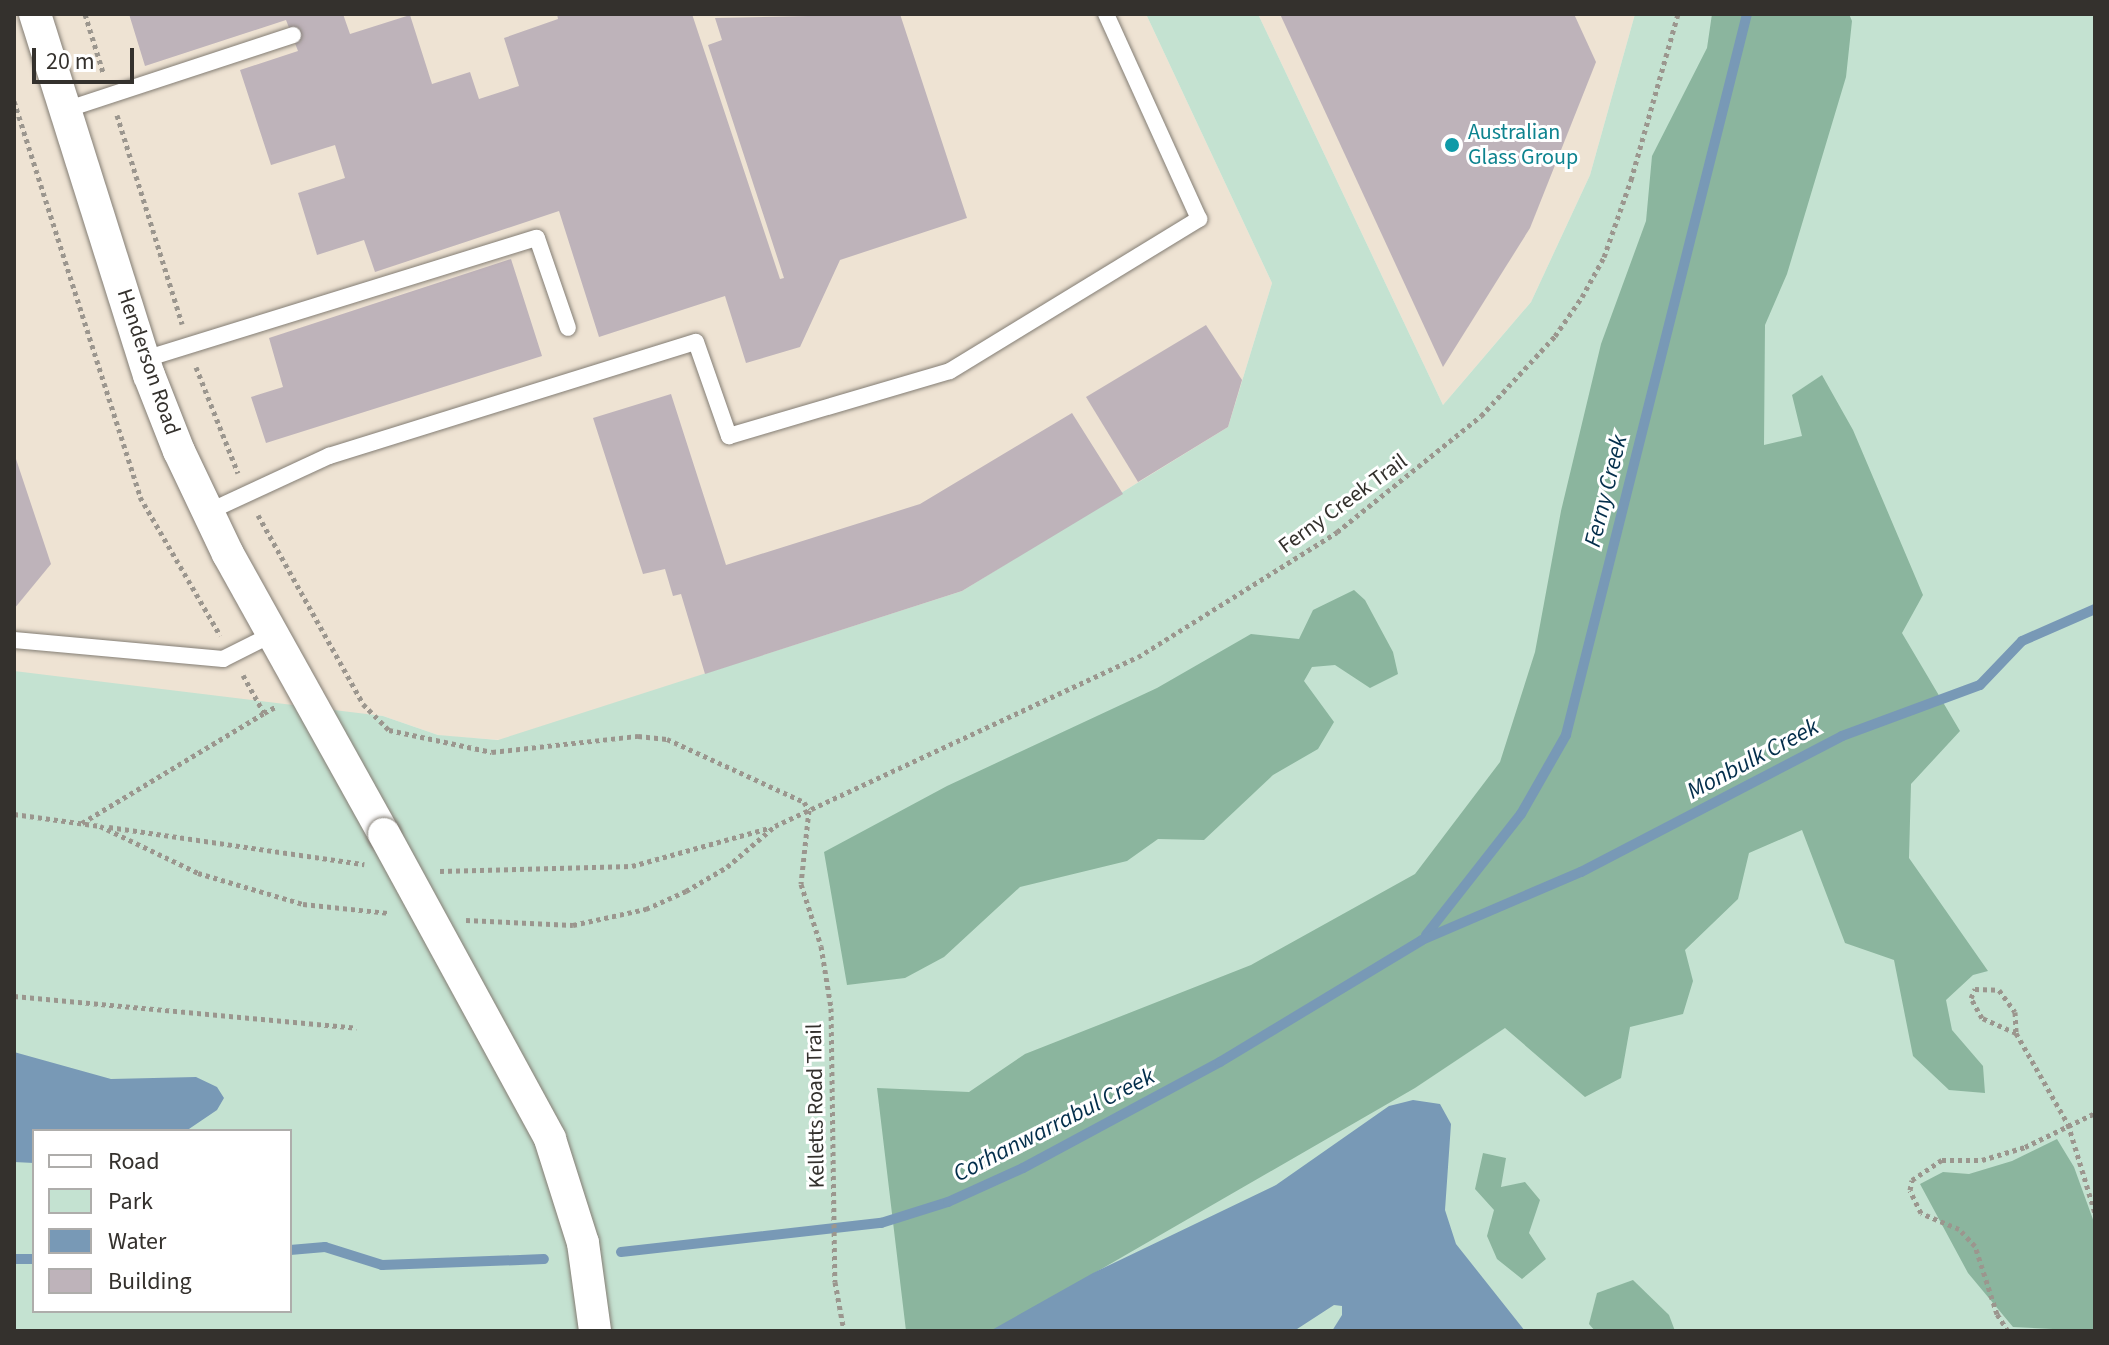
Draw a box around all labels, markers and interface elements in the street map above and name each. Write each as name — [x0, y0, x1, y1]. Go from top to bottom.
scale bar — [36, 32, 138, 82]
text: 20 m — [46, 44, 95, 79]
place label: Australian Glass Group — [1468, 119, 1578, 170]
marker: Australian Glass Group — [1443, 136, 1461, 154]
street label: Henderson Road — [111, 285, 185, 439]
water label: Ferny Creek — [1578, 432, 1634, 550]
street label: Ferny Creek Trail — [1273, 448, 1413, 560]
water label: Monbulk Creek — [1682, 712, 1824, 806]
street label: Kelletts Road Trail — [801, 1023, 831, 1189]
water label: Corhanwarrabul Creek — [948, 1062, 1160, 1188]
legend — [32, 1129, 292, 1313]
text: Road — [108, 1144, 160, 1179]
text: Park — [108, 1184, 153, 1219]
text: Water — [108, 1224, 166, 1259]
text: Building — [108, 1264, 192, 1299]

